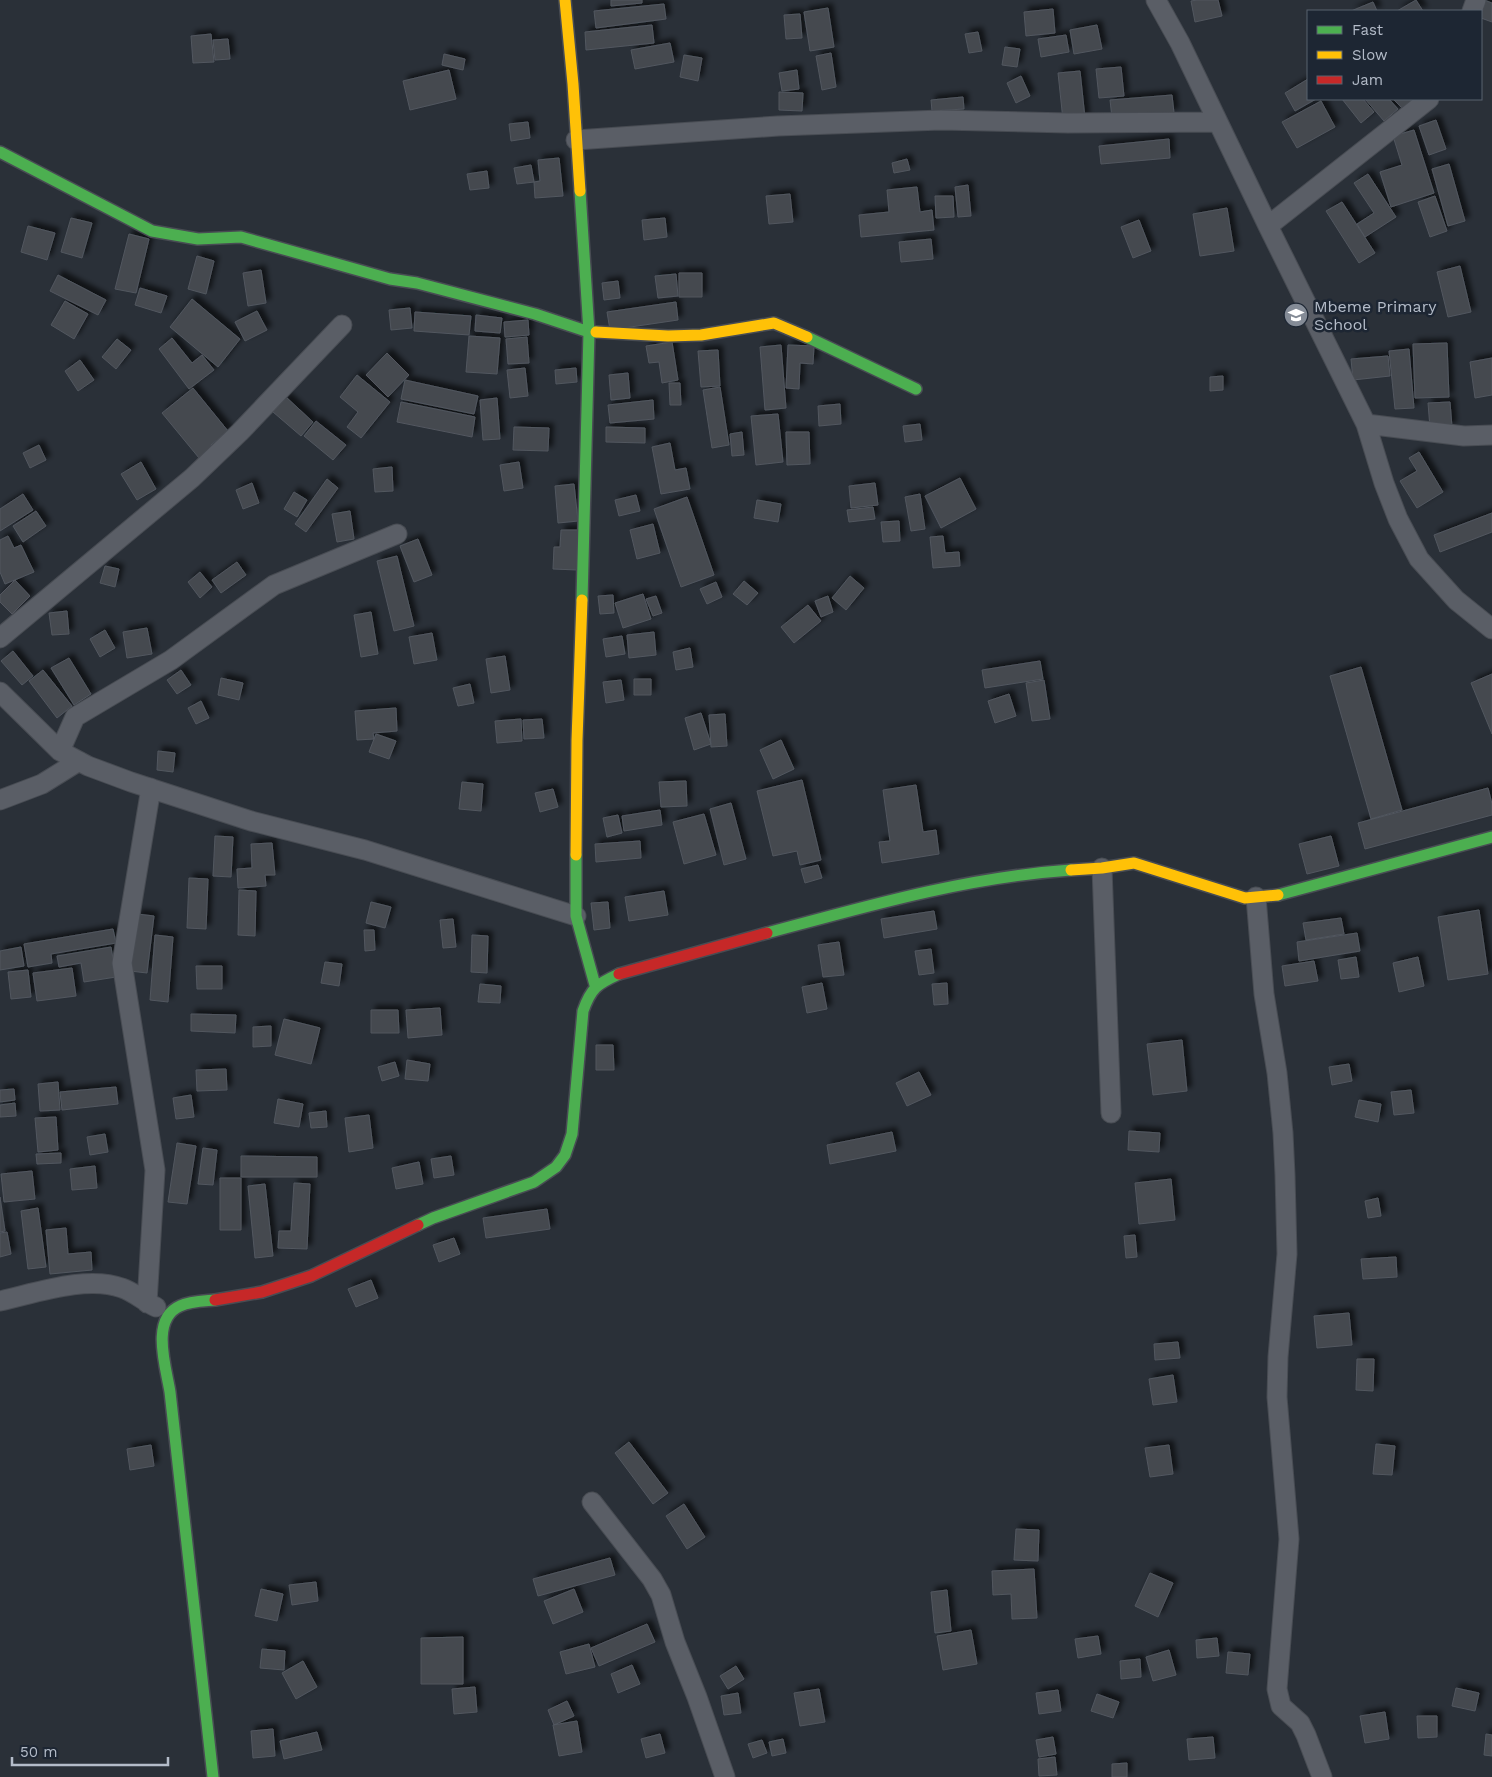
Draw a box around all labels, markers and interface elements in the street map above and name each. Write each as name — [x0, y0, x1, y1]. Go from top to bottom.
legend — [1307, 10, 1482, 100]
text: Fast — [1352, 21, 1384, 39]
text: Slow — [1352, 46, 1388, 64]
text: Jam — [1352, 71, 1383, 89]
place label: Mbeme Primary School — [1314, 297, 1437, 334]
school or university icon: Mbeme Primary School — [1283, 302, 1309, 328]
scale bar — [12, 1734, 169, 1766]
text: 50 m — [20, 1743, 57, 1761]

